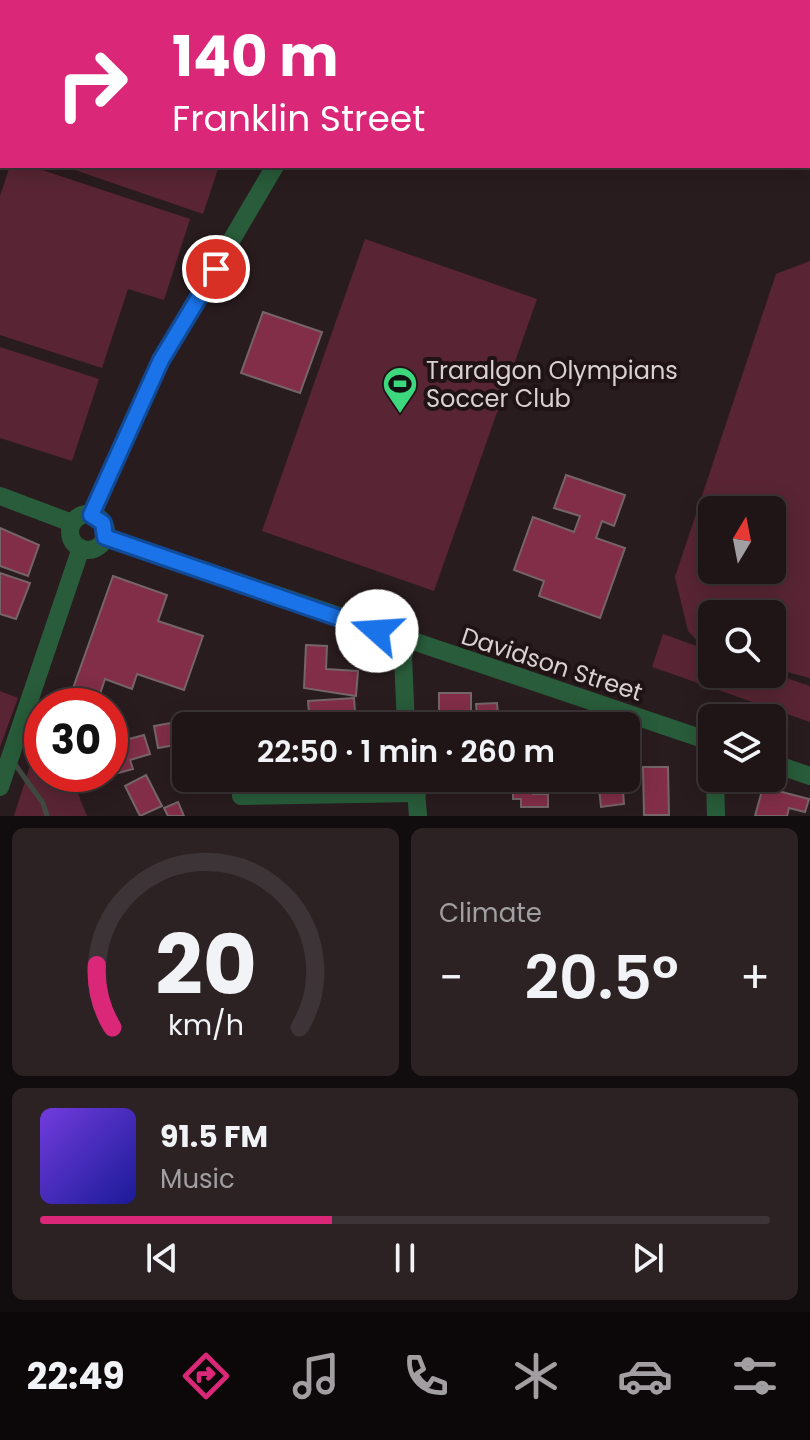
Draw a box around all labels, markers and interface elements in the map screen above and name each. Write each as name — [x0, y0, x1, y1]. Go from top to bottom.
text: 140 m — [172, 17, 339, 96]
icon: right — [40, 32, 144, 136]
text: Franklin Street — [172, 93, 425, 144]
pin — [182, 235, 250, 303]
icon: arrive — [194, 247, 238, 291]
place label: Traralgon Olympians Soccer Club — [426, 354, 678, 415]
sports icon: Traralgon Olympians Soccer Club — [381, 365, 419, 415]
north arrow — [698, 496, 786, 584]
map controls — [698, 496, 786, 792]
position arrow — [335, 589, 419, 673]
button: search — [698, 600, 786, 688]
street label: Davidson Street — [457, 619, 647, 709]
speed limit sign: 30 — [24, 688, 128, 792]
button: layers — [698, 704, 786, 792]
text: 22:50 · 1 min · 260 m — [257, 730, 555, 773]
text: Climate — [439, 895, 542, 931]
text: 20 — [155, 907, 256, 1023]
text: 20.5° — [525, 936, 679, 1020]
text: − — [439, 947, 463, 1008]
text: + — [740, 947, 770, 1008]
text: km/h — [167, 1005, 244, 1045]
text: 91.5 FM — [160, 1115, 268, 1158]
text: Music — [160, 1161, 235, 1197]
icon: previous — [140, 1236, 184, 1280]
icon: pause — [383, 1236, 427, 1280]
icon: next — [626, 1236, 670, 1280]
icon: directions — [178, 1348, 234, 1404]
icon: music — [288, 1348, 344, 1404]
icon: phone — [398, 1348, 454, 1404]
icon: climate — [508, 1348, 564, 1404]
icon: car — [617, 1348, 673, 1404]
icon: filters — [727, 1348, 783, 1404]
text: 22:49 — [27, 1351, 125, 1402]

